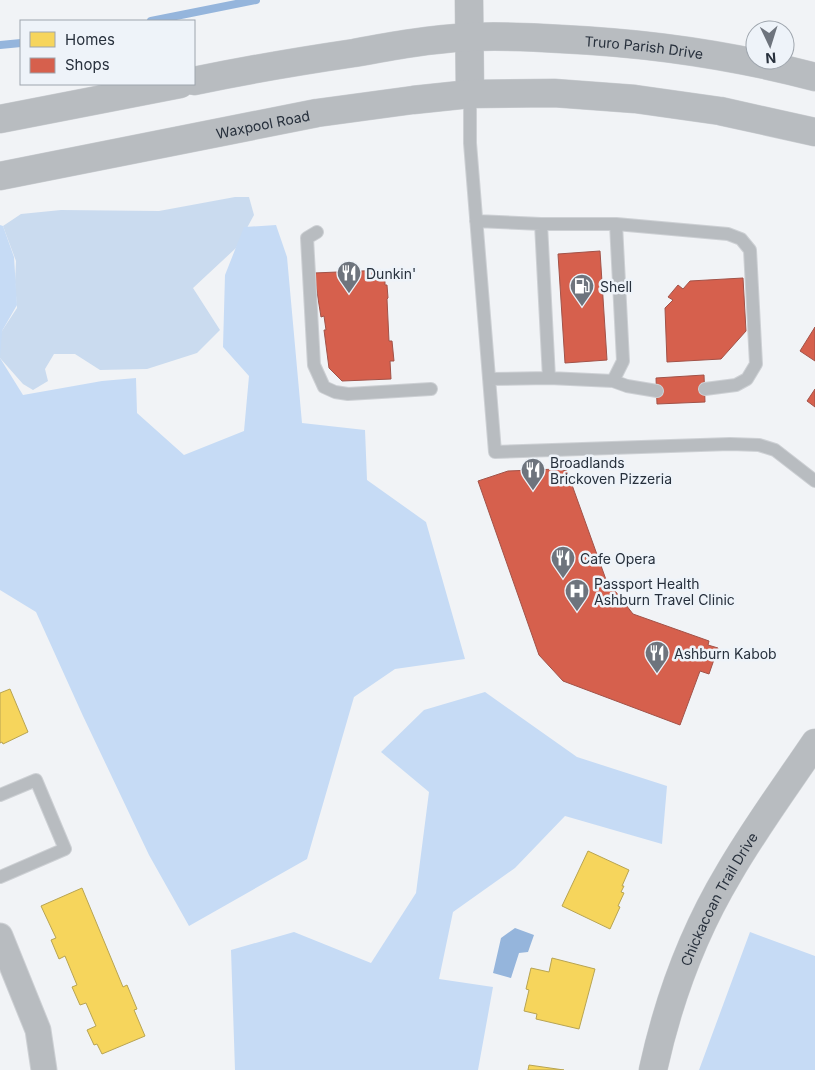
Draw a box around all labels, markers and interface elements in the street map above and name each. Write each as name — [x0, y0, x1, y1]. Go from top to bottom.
legend — [20, 20, 195, 85]
north arrow — [745, 20, 795, 70]
text: Homes — [65, 30, 115, 49]
street label: Truro Parish Drive — [584, 32, 704, 62]
text: N — [765, 50, 777, 67]
text: Shops — [65, 55, 110, 74]
street label: Waxpool Road — [215, 106, 311, 141]
restaurant icon: Dunkin' — [336, 260, 362, 294]
place label: Dunkin' — [366, 265, 416, 282]
fuel station icon: Shell — [569, 273, 595, 307]
place label: Shell — [600, 278, 632, 295]
place label: Broadlands Brickoven Pizzeria — [550, 454, 672, 487]
restaurant icon: Broadlands Brickoven Pizzeria — [520, 457, 546, 491]
restaurant icon: Cafe Opera — [550, 545, 576, 579]
place label: Cafe Opera — [580, 550, 656, 567]
place label: Passport Health Ashburn Travel Clinic — [594, 575, 735, 608]
hospital icon: Passport Health Ashburn Travel Clinic — [564, 578, 590, 612]
restaurant icon: Ashburn Kabob — [644, 640, 670, 674]
place label: Ashburn Kabob — [674, 645, 777, 662]
street label: Chickacoan Trail Drive — [676, 829, 761, 968]

